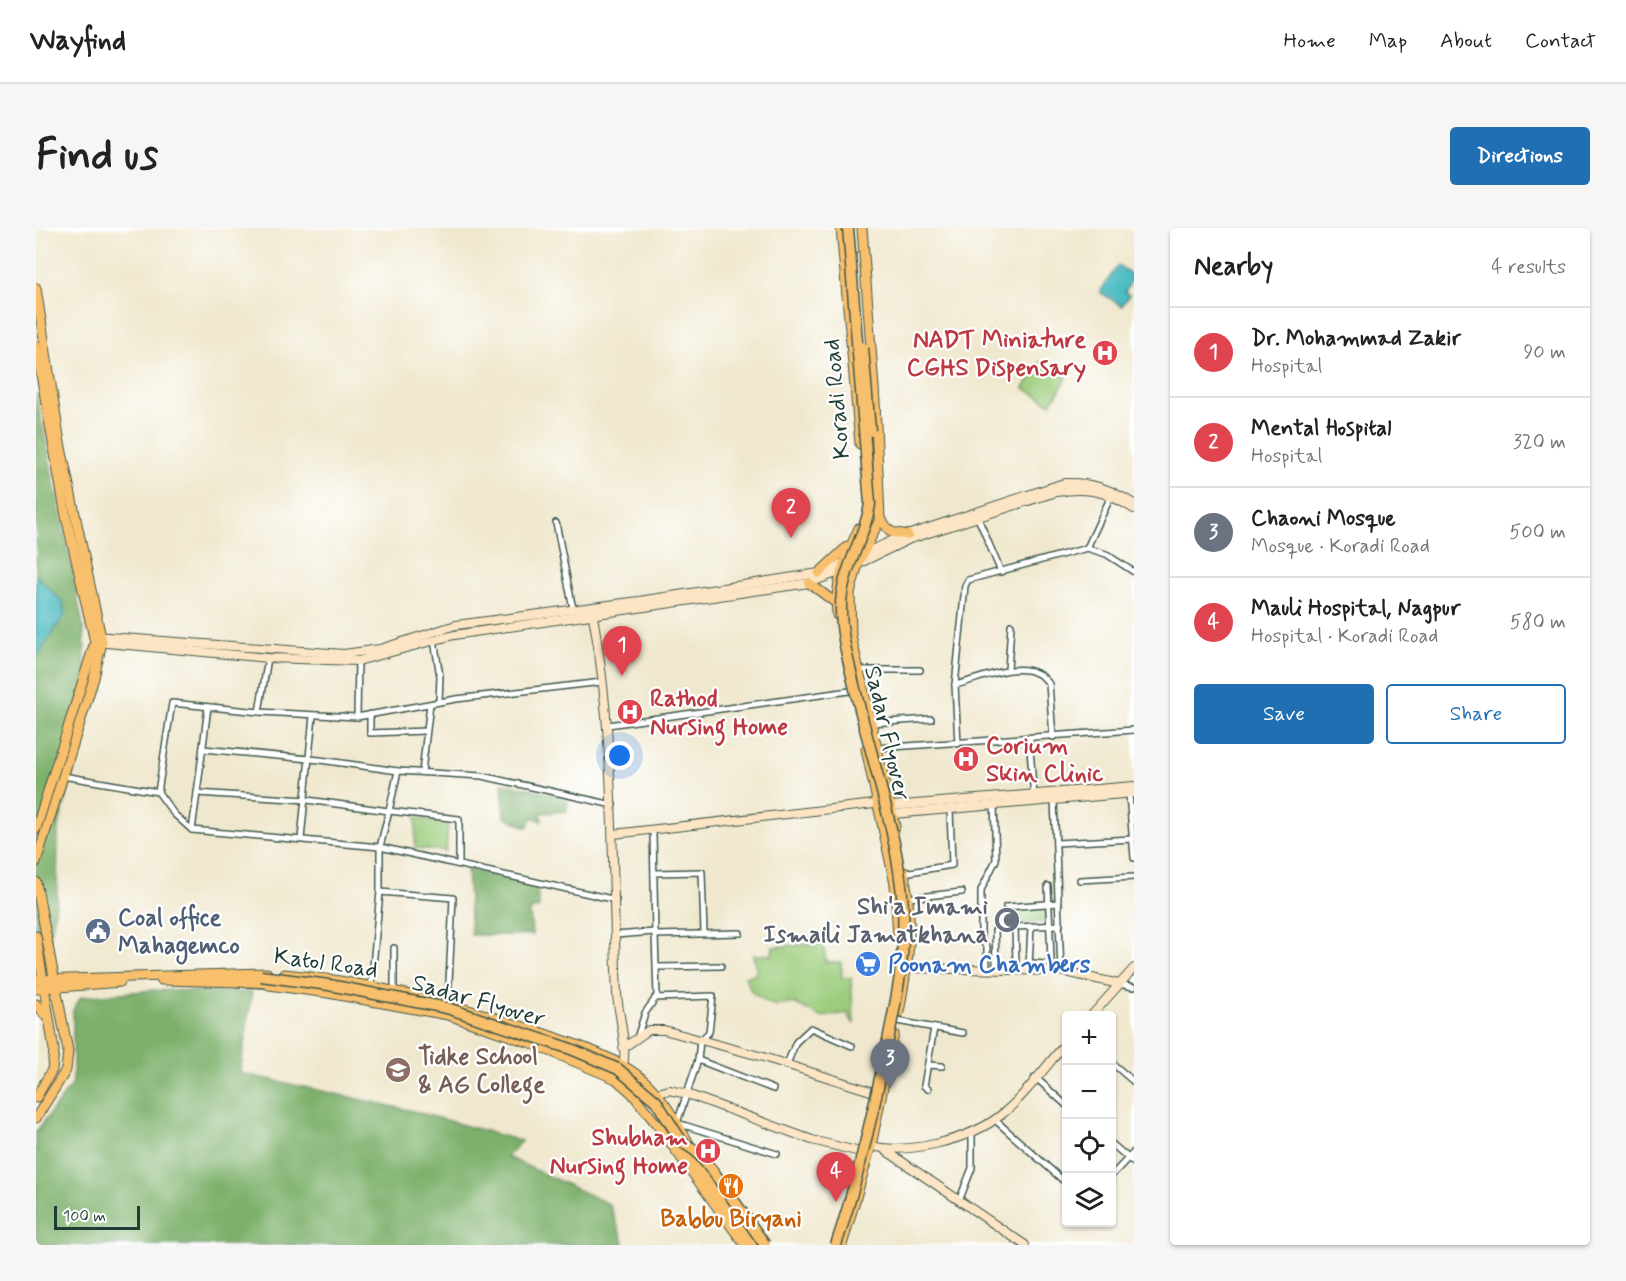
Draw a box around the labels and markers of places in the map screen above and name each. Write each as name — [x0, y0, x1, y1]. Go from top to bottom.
place label: NADT Miniature CGHS Dispensary — [907, 325, 1086, 384]
hospital icon: NADT Miniature CGHS Dispensary — [1090, 338, 1120, 368]
pin: 2 — [772, 488, 810, 538]
pin: 1 — [602, 626, 642, 676]
place label: Rathod Nursing Home — [650, 684, 788, 746]
hospital icon: Rathod Nursing Home — [615, 697, 645, 727]
place label: Corium Skin Clinic — [986, 731, 1103, 790]
hospital icon: Corium Skin Clinic — [951, 744, 981, 774]
place label: Shi'a Imami Ismaili Jamatkhana — [763, 892, 989, 951]
place label: Coal office Mahagemco — [118, 903, 240, 965]
mosque icon: Shi'a Imami Ismaili Jamatkhana — [992, 905, 1022, 935]
public building icon: Coal office Mahagemco — [83, 916, 113, 946]
supermarket icon: Poonam Chambers — [853, 949, 883, 979]
place label: Poonam Chambers — [888, 950, 1091, 981]
pin: 3 — [870, 1040, 910, 1089]
place label: Tidke School & AG College — [418, 1042, 545, 1104]
school or university icon: Tidke School & AG College — [383, 1055, 413, 1085]
place label: Shubham Nursing Home — [550, 1123, 688, 1185]
hospital icon: Shubham Nursing Home — [693, 1136, 723, 1166]
pin: 4 — [816, 1152, 856, 1202]
restaurant icon: Babbu Biryani — [716, 1171, 746, 1201]
place label: Babbu Biryani — [660, 1204, 802, 1235]

